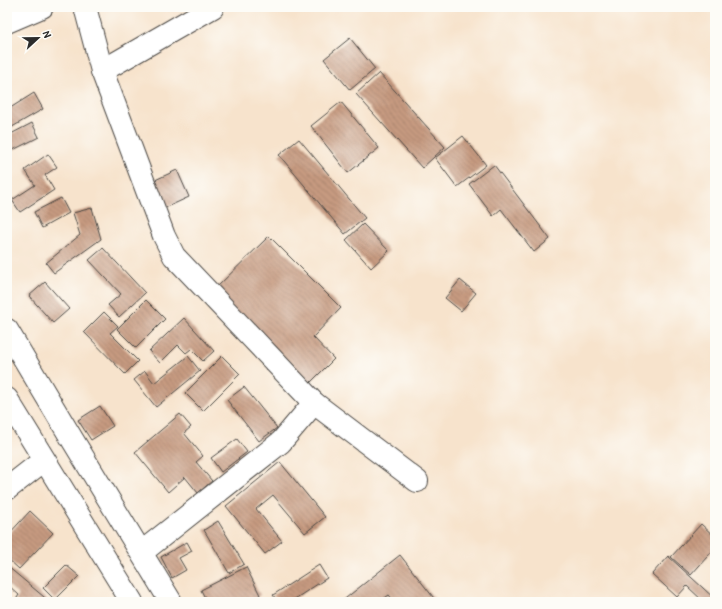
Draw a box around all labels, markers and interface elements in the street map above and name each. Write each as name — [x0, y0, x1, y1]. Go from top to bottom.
north arrow — [18, 18, 58, 58]
text: N — [40, 29, 55, 40]

